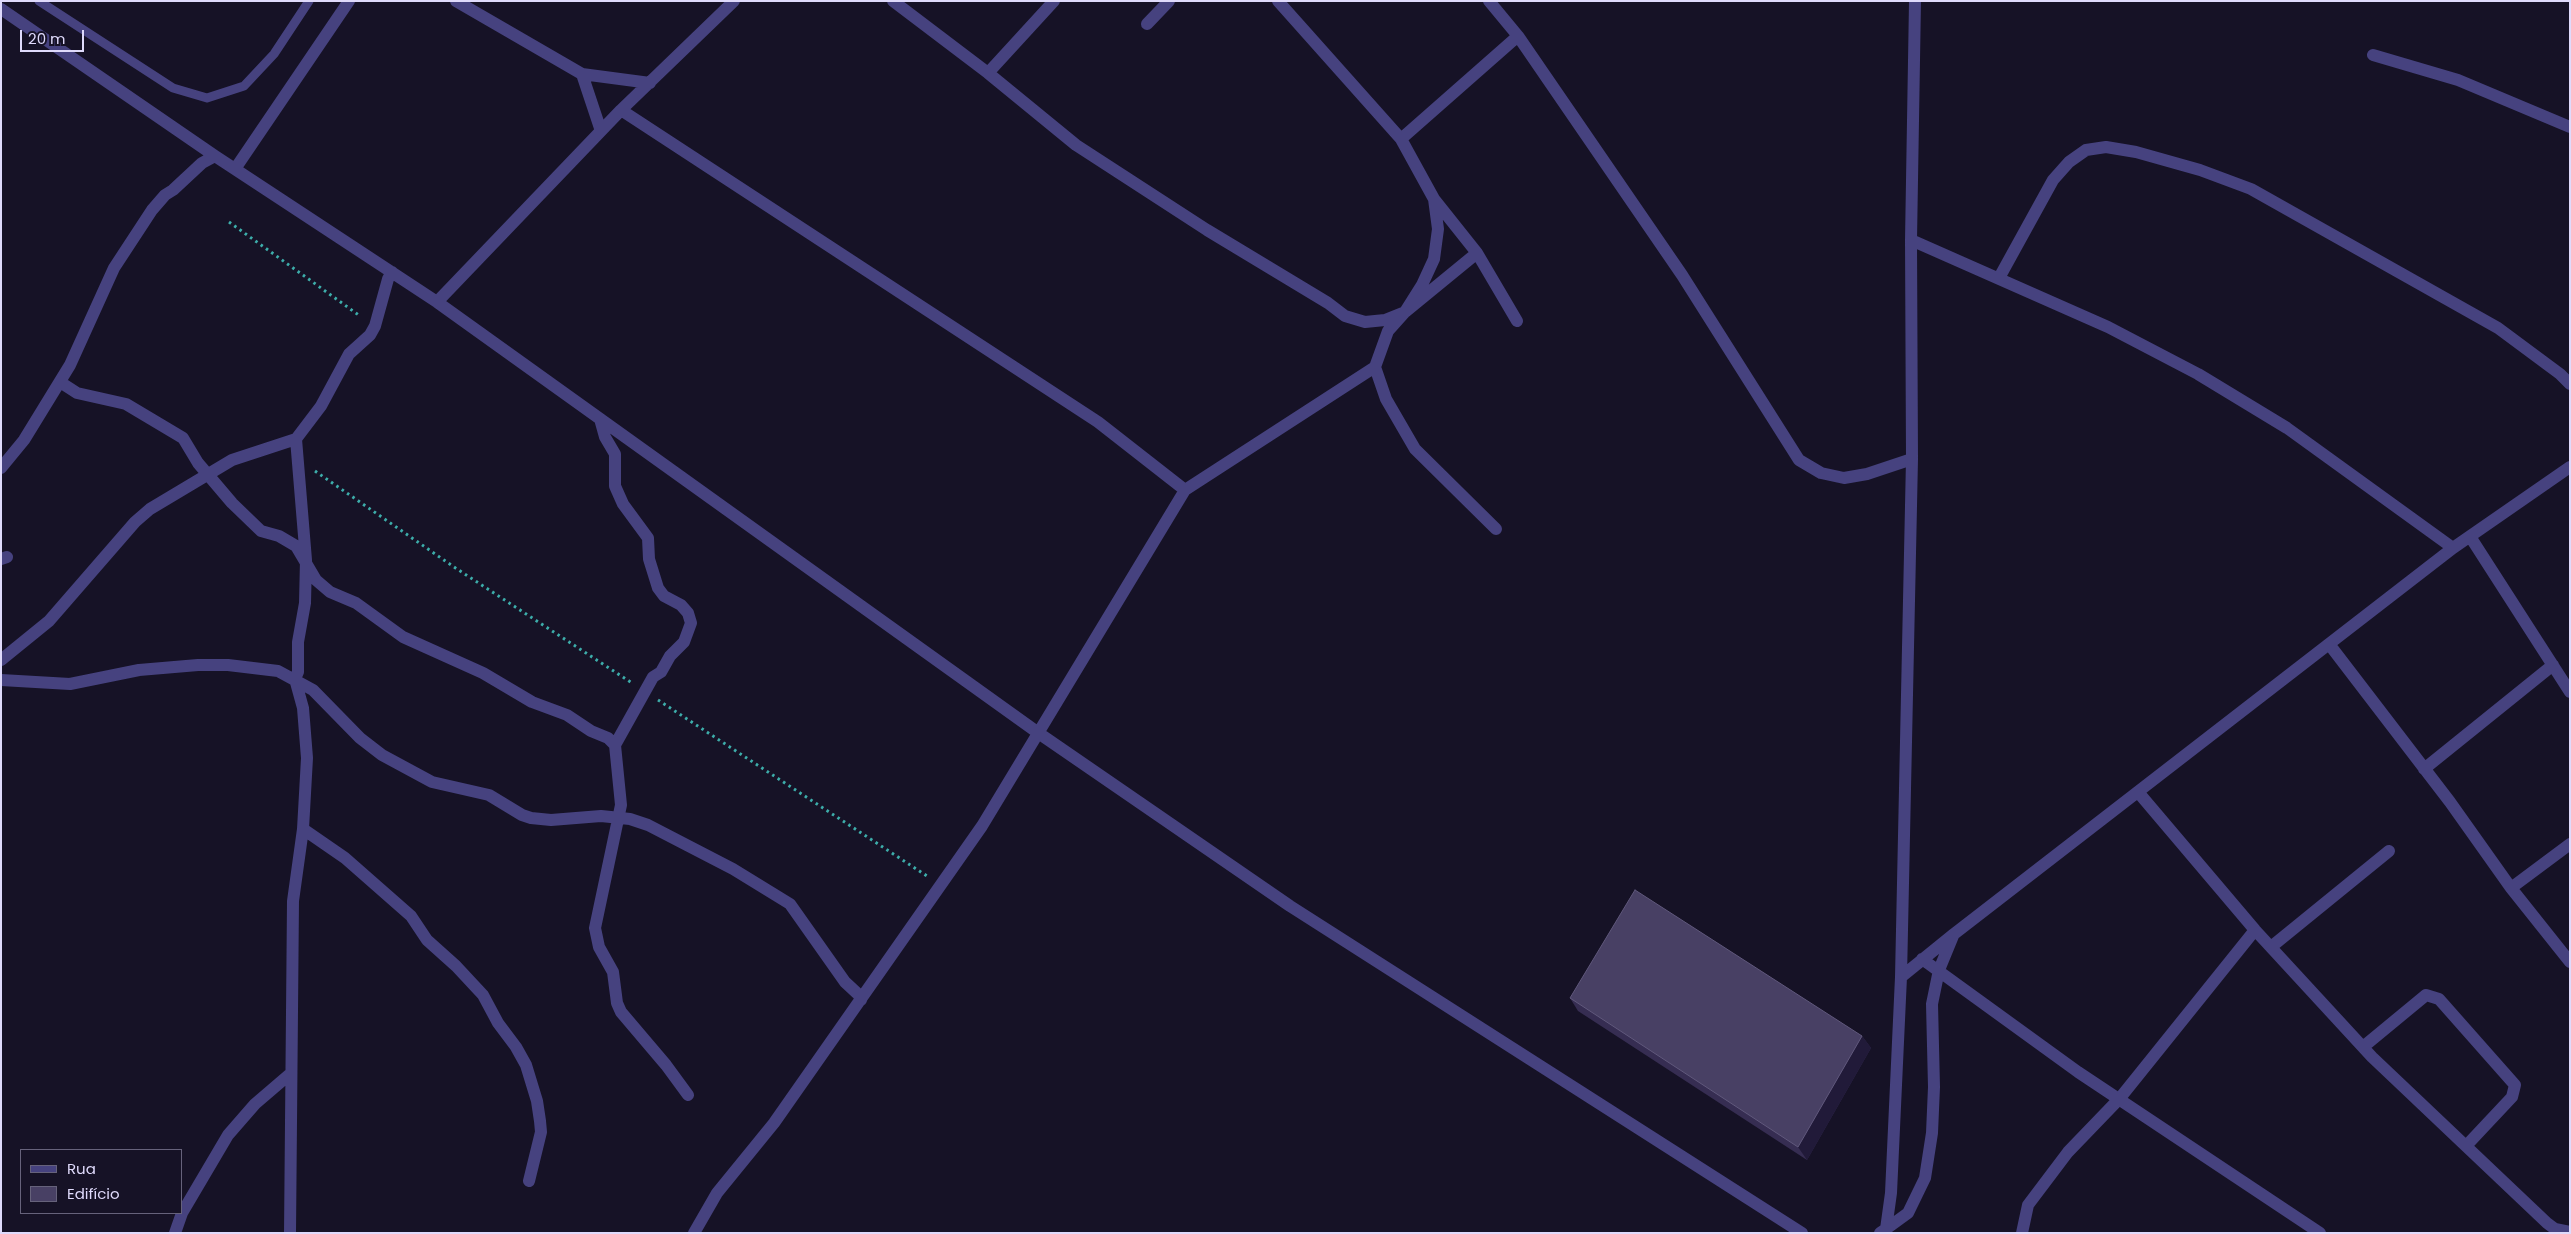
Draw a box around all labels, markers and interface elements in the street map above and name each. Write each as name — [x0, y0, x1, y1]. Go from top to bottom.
scale bar — [22, 20, 86, 52]
text: 20 m — [28, 28, 66, 49]
legend — [20, 1149, 182, 1214]
text: Rua — [67, 1158, 96, 1179]
text: Edifício — [67, 1183, 120, 1204]

